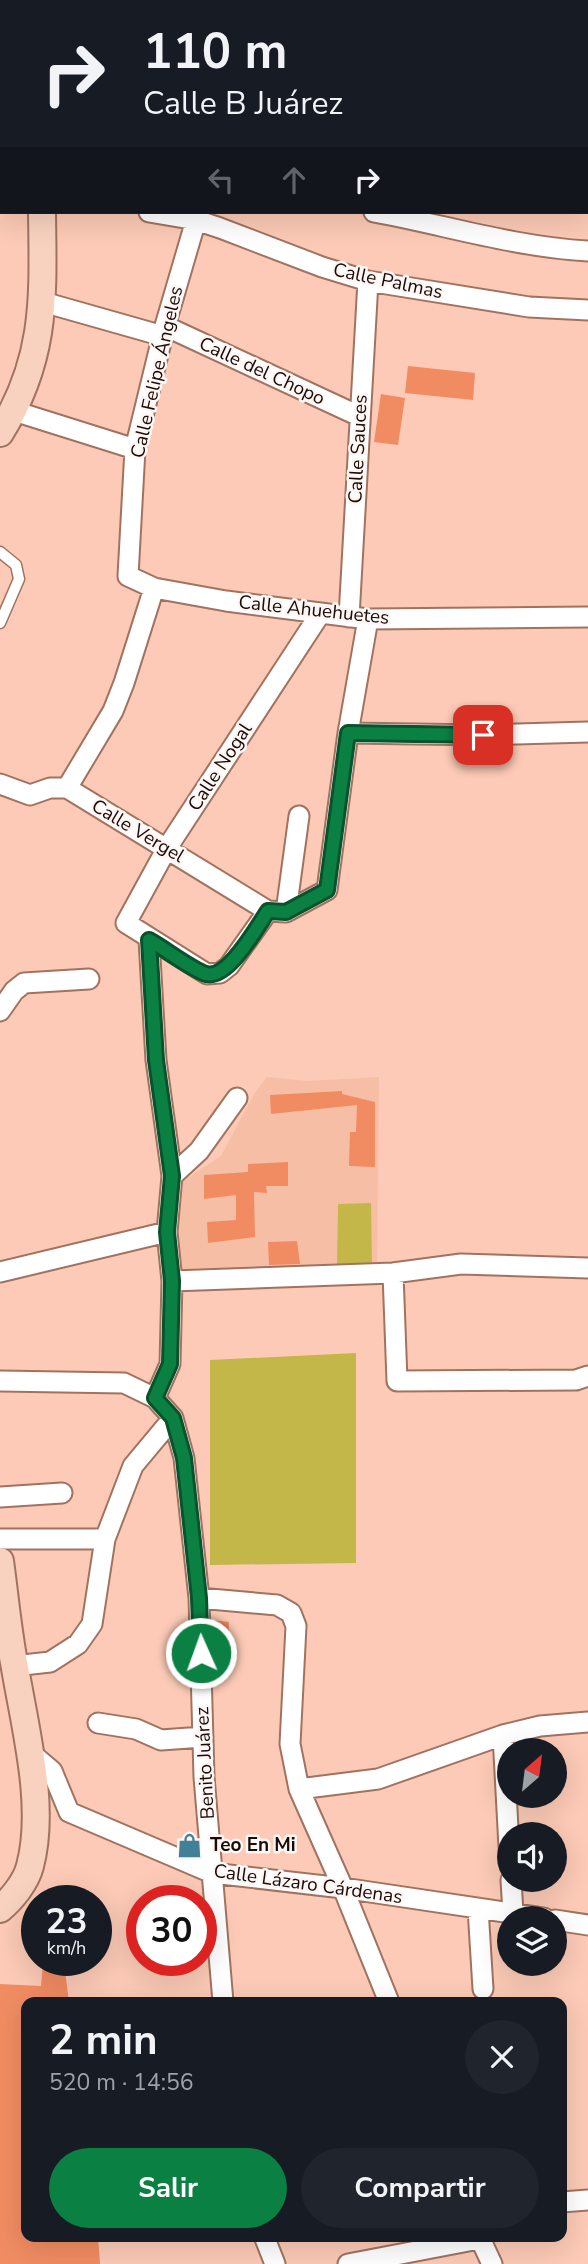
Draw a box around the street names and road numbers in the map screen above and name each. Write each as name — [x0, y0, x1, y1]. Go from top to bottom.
street label: Calle Palmas — [331, 257, 445, 305]
street label: Calle Felipe Ángeles — [125, 284, 189, 460]
street label: Calle del Chopo — [195, 330, 329, 412]
street label: Calle Sauces — [342, 394, 374, 504]
street label: Calle Ahuehuetes — [237, 589, 391, 631]
street label: Calle Nogal — [182, 718, 258, 816]
street label: Calle Vergel — [87, 793, 190, 869]
street label: Benito Juárez — [189, 1706, 221, 1820]
street label: Calle Lázaro Cárdenas — [212, 1858, 404, 1910]

